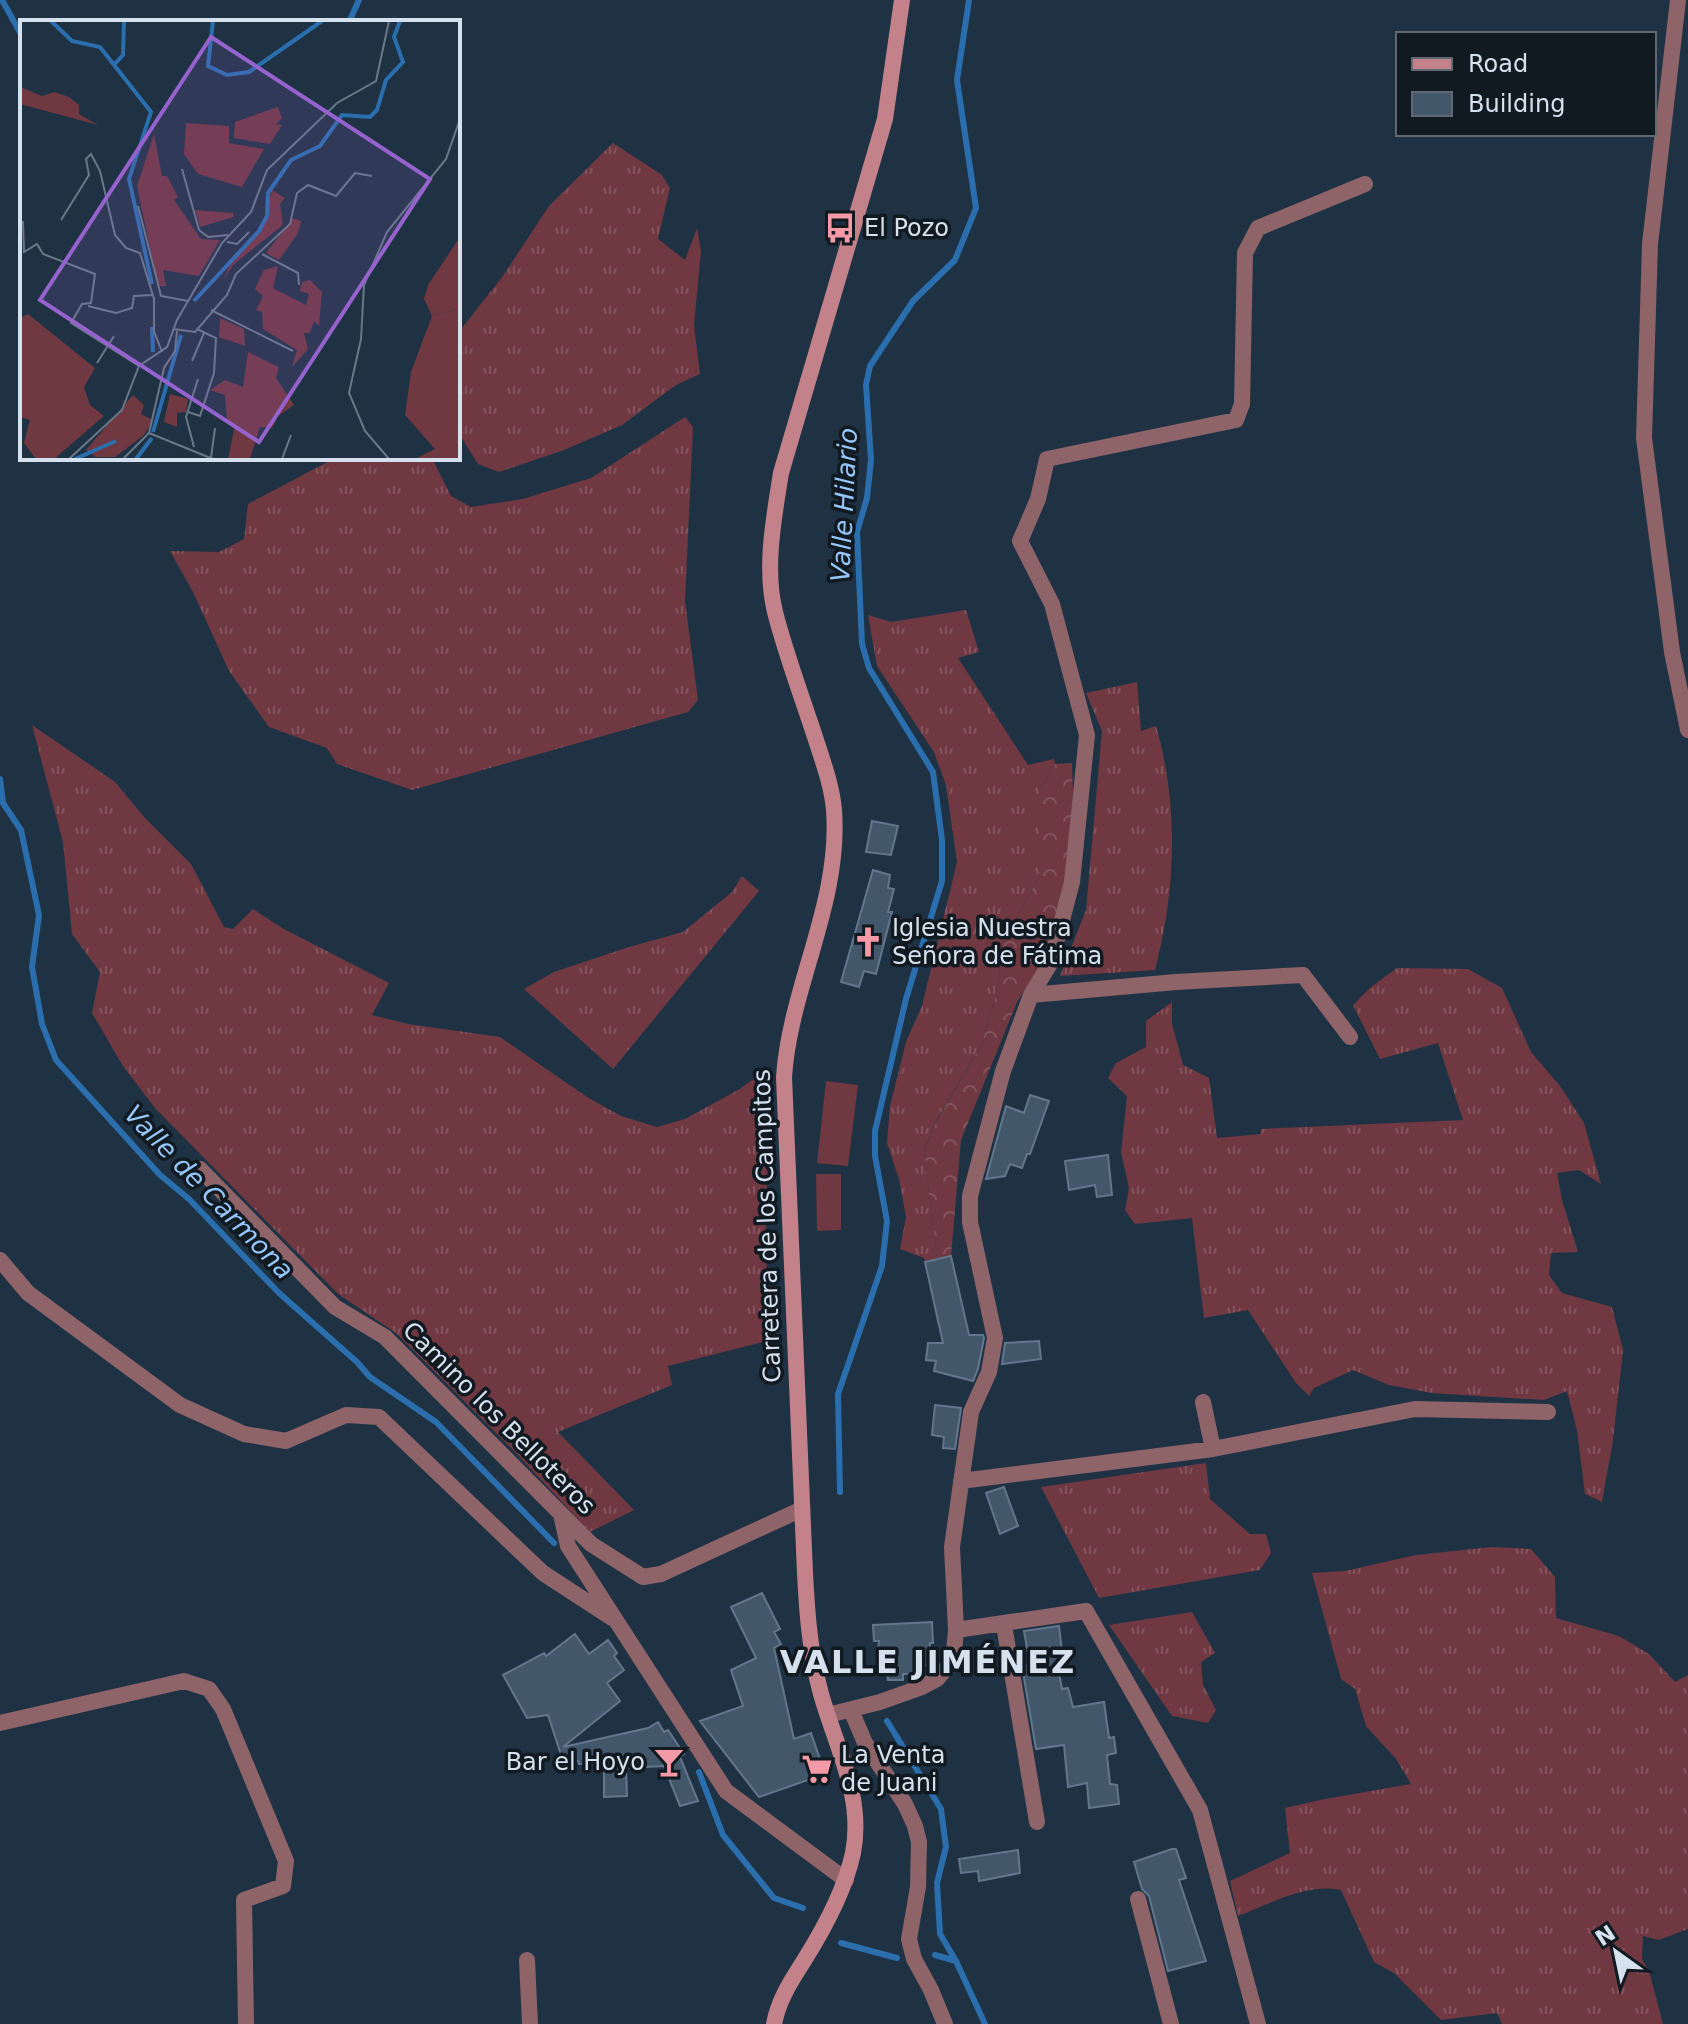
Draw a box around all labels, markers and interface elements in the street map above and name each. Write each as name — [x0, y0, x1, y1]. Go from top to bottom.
inset map — [20, 20, 460, 460]
legend — [1396, 32, 1656, 136]
text: Road — [1468, 50, 1528, 78]
text: Building — [1468, 90, 1565, 118]
bus stop icon: El Pozo — [823, 211, 857, 245]
place label: El Pozo — [864, 214, 949, 242]
water label: Valle Hilario — [825, 427, 863, 583]
place label: Iglesia Nuestra Señora de Fátima — [892, 914, 1102, 970]
church icon: Iglesia Nuestra Señora de Fátima — [851, 925, 885, 959]
street label: Carretera de los Campitos — [748, 1069, 786, 1383]
water label: Valle de Carmona — [118, 1099, 300, 1285]
street label: Camino los Belloteros — [397, 1316, 601, 1520]
district label: VALLE JIMÉNEZ — [780, 1643, 1076, 1681]
place label: La Venta de Juani — [841, 1741, 945, 1797]
bar icon: Bar el Hoyo — [652, 1745, 686, 1779]
place label: Bar el Hoyo — [506, 1748, 645, 1776]
supermarket icon: La Venta de Juani — [800, 1752, 834, 1786]
north arrow — [1576, 1912, 1656, 1992]
text: N — [1591, 1920, 1620, 1951]

